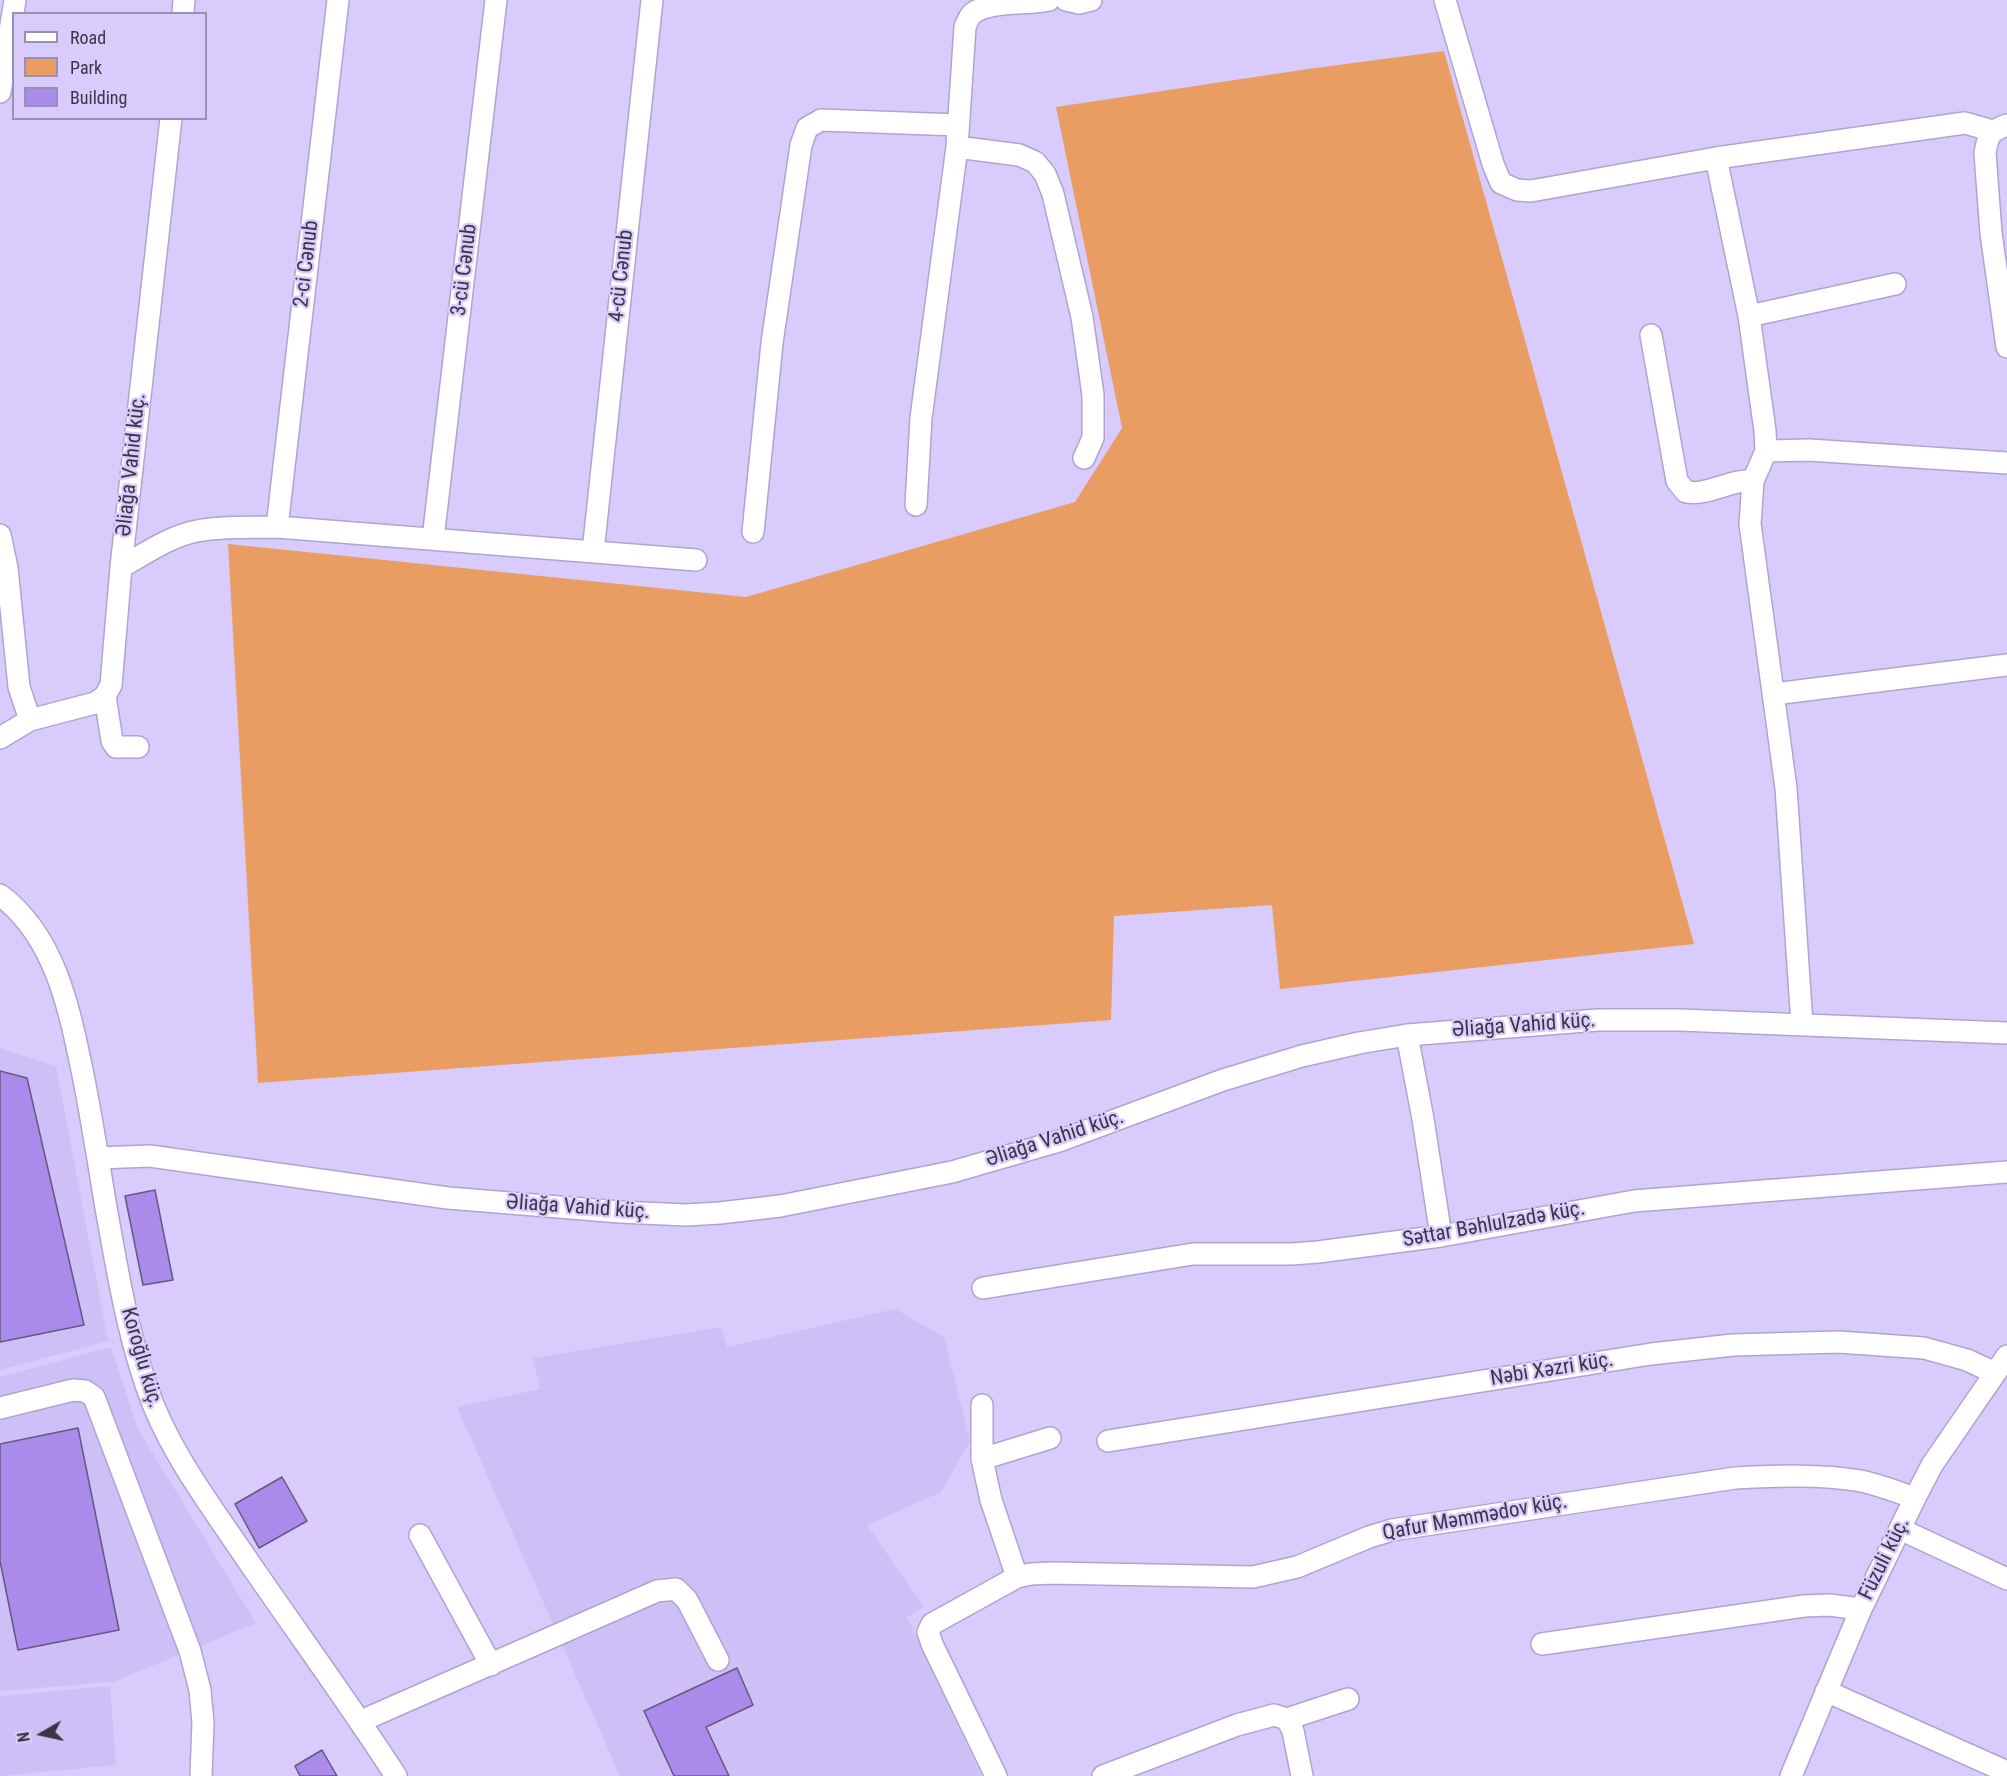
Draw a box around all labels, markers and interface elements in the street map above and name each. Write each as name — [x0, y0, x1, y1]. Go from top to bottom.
legend — [12, 12, 207, 120]
text: Road — [70, 27, 106, 48]
text: Park — [70, 57, 102, 78]
text: Building — [70, 87, 127, 108]
street label: 2-ci Cənub — [289, 219, 325, 309]
street label: 3-cü Cənub — [447, 222, 483, 318]
street label: 4-cü Cənub — [605, 229, 639, 323]
street label: Əliağa Vahid küç. — [112, 392, 152, 538]
street label: Əliağa Vahid küç. — [1451, 1008, 1597, 1044]
street label: Əliağa Vahid küç. — [983, 1105, 1127, 1173]
street label: Əliağa Vahid küç. — [505, 1190, 651, 1226]
street label: Səttar Bəhlulzadə küç. — [1401, 1197, 1587, 1253]
street label: Koroğlu küç. — [115, 1305, 167, 1411]
street label: Nəbi Xəzri küç. — [1489, 1348, 1615, 1392]
street label: Qafur Məmmədov küç. — [1381, 1489, 1569, 1547]
street label: Füzuli küç. — [1854, 1514, 1916, 1604]
north arrow — [12, 1704, 72, 1764]
text: N — [14, 1731, 34, 1743]

